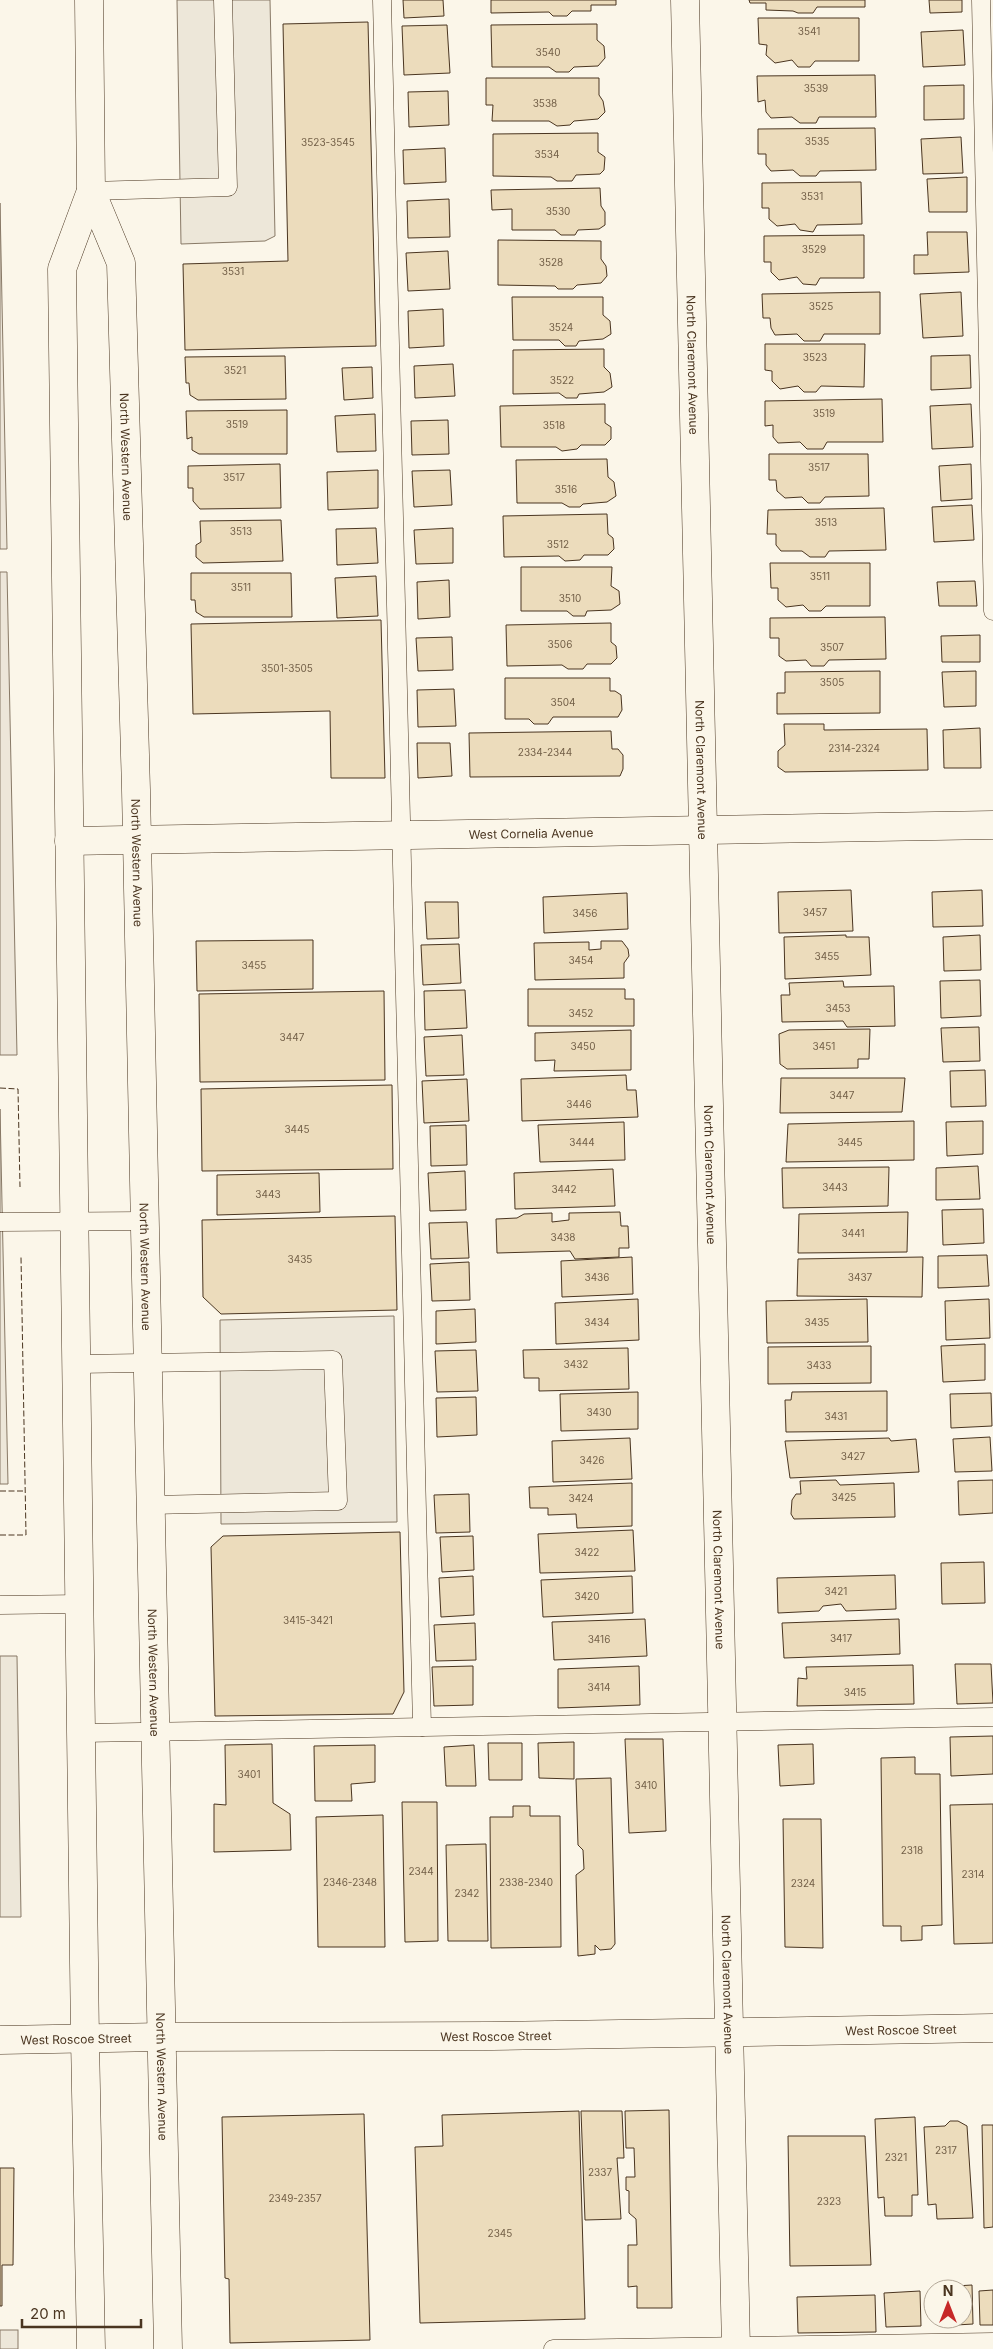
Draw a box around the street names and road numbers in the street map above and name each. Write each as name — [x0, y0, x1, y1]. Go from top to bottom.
street label: North Claremont Avenue — [684, 295, 702, 435]
street label: North Western Avenue — [117, 393, 136, 521]
street label: North Claremont Avenue — [693, 700, 711, 840]
street label: North Western Avenue — [129, 799, 146, 927]
street label: West Cornelia Avenue — [468, 824, 593, 842]
street label: North Claremont Avenue — [701, 1105, 720, 1245]
street label: North Western Avenue — [137, 1202, 155, 1331]
street label: North Claremont Avenue — [710, 1510, 728, 1650]
street label: North Western Avenue — [145, 1608, 163, 1737]
street label: North Claremont Avenue — [719, 1915, 737, 2054]
street label: North Western Avenue — [154, 2012, 171, 2141]
street label: West Roscoe Street — [845, 2021, 957, 2038]
street label: West Roscoe Street — [440, 2028, 552, 2044]
street label: West Roscoe Street — [20, 2030, 132, 2047]

